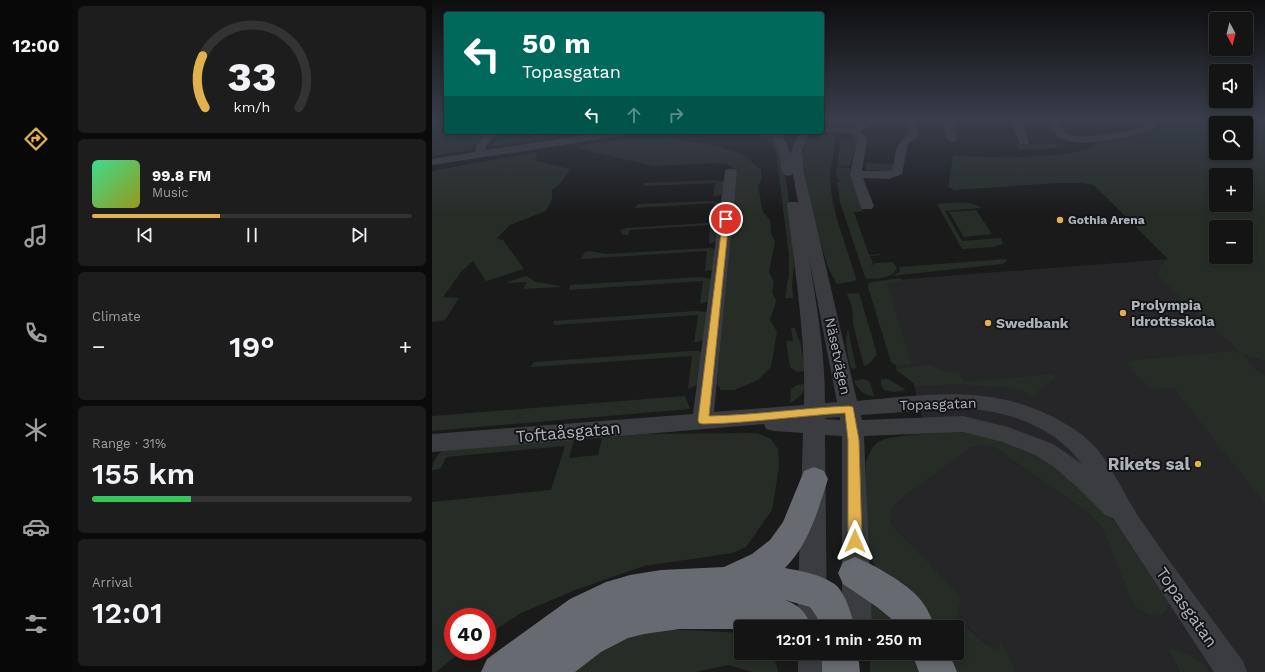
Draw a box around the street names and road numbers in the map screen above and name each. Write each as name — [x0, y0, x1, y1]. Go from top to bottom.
street label: Näsetvägen — [822, 316, 854, 396]
street label: Topasgatan — [899, 395, 977, 413]
street label: Toftaåsgatan — [515, 417, 621, 447]
street label: Topasgatan — [1152, 563, 1222, 651]

